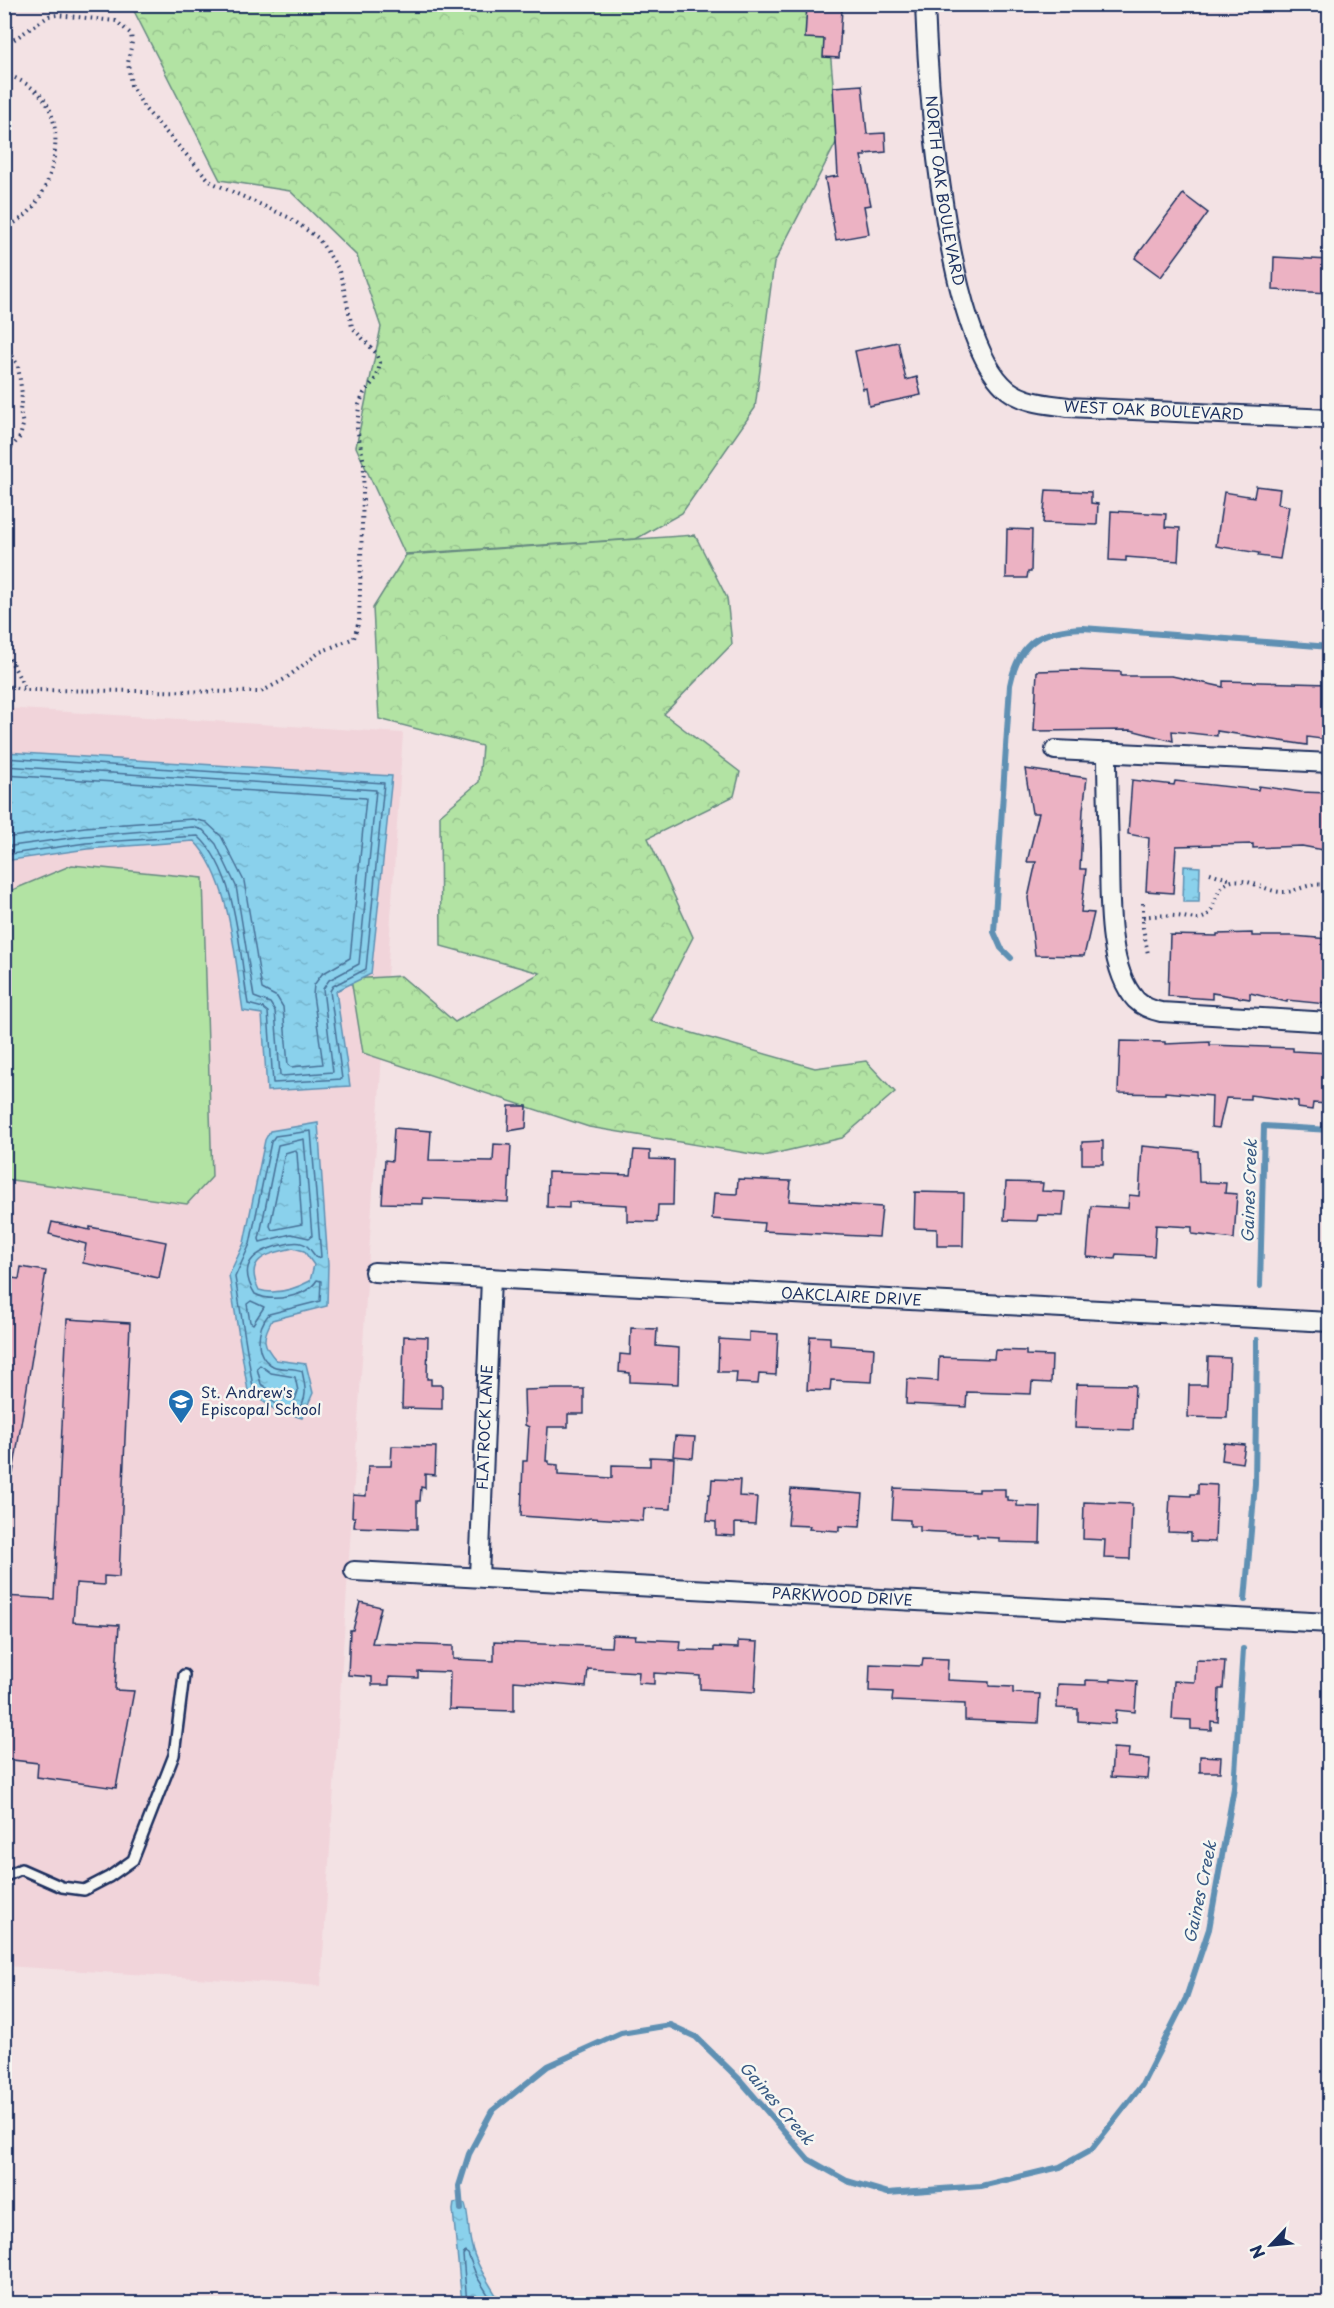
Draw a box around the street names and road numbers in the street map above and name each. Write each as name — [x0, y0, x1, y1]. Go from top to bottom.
street label: NORTH OAK BOULEVARD — [921, 95, 972, 288]
street label: WEST OAK BOULEVARD — [1063, 394, 1244, 425]
street label: OAKCLAIRE DRIVE — [781, 1280, 922, 1311]
street label: FLATROCK LANE — [470, 1364, 498, 1490]
street label: PARKWOOD DRIVE — [771, 1580, 913, 1611]

